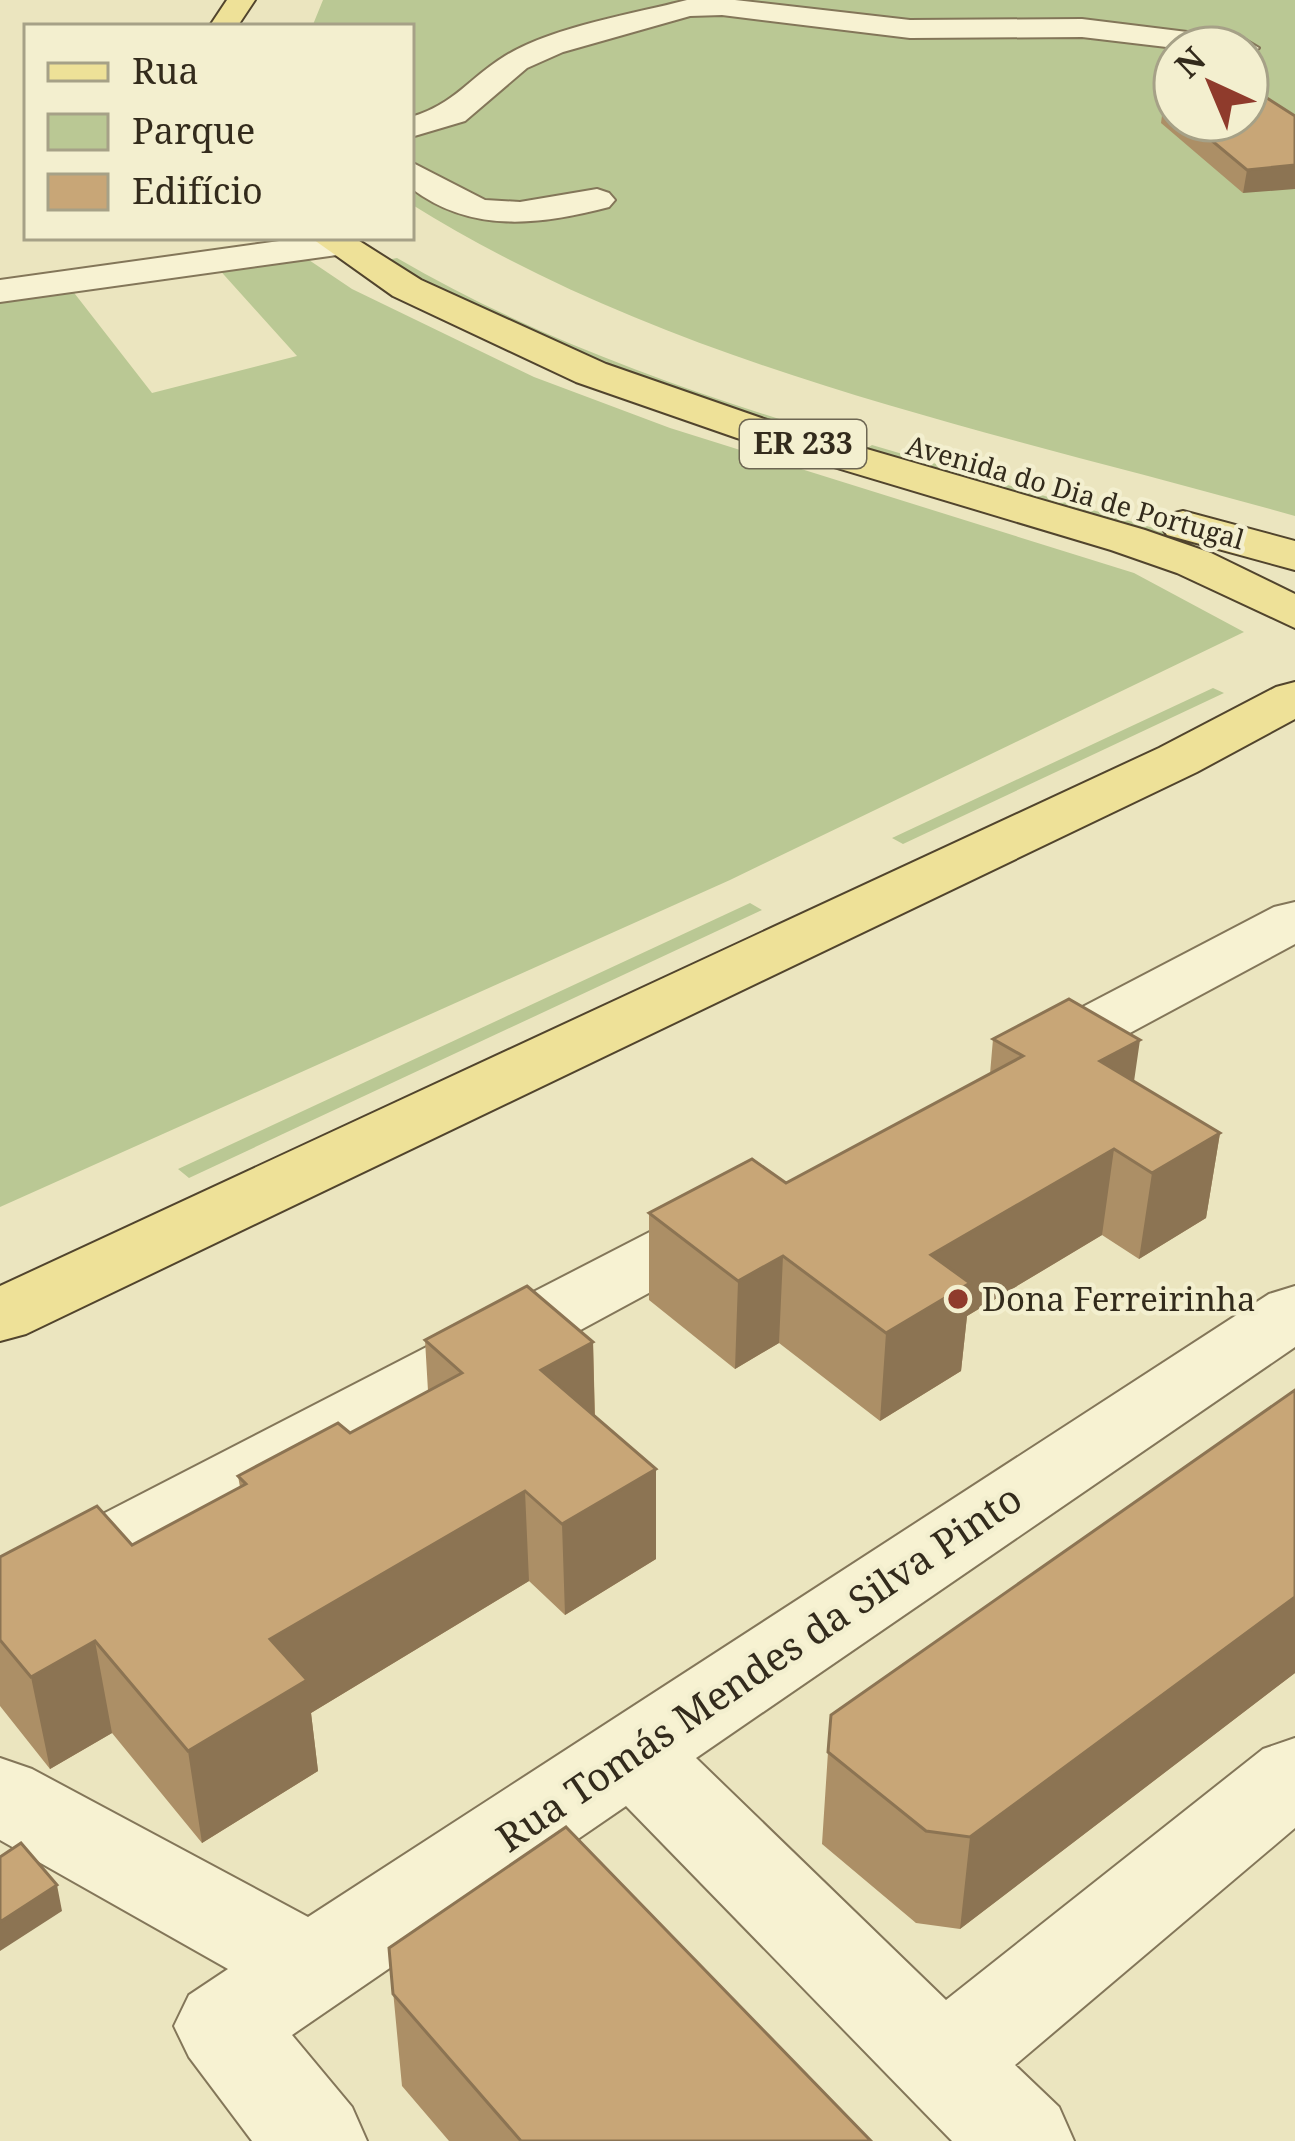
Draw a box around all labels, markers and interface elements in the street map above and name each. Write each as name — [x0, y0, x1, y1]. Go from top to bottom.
legend — [24, 24, 414, 240]
north arrow — [1151, 24, 1271, 144]
text: N — [1165, 37, 1215, 87]
text: Rua — [132, 46, 199, 95]
text: Parque — [132, 106, 255, 155]
text: Edifício — [132, 166, 263, 215]
road number: ER 233 — [740, 420, 866, 468]
street label: Avenida do Dia de Portugal — [902, 426, 1249, 558]
place label: Dona Ferreirinha — [982, 1276, 1256, 1321]
marker: Dona Ferreirinha — [945, 1286, 971, 1312]
street label: Rua Tomás Mendes da Silva Pinto — [485, 1471, 1031, 1863]

